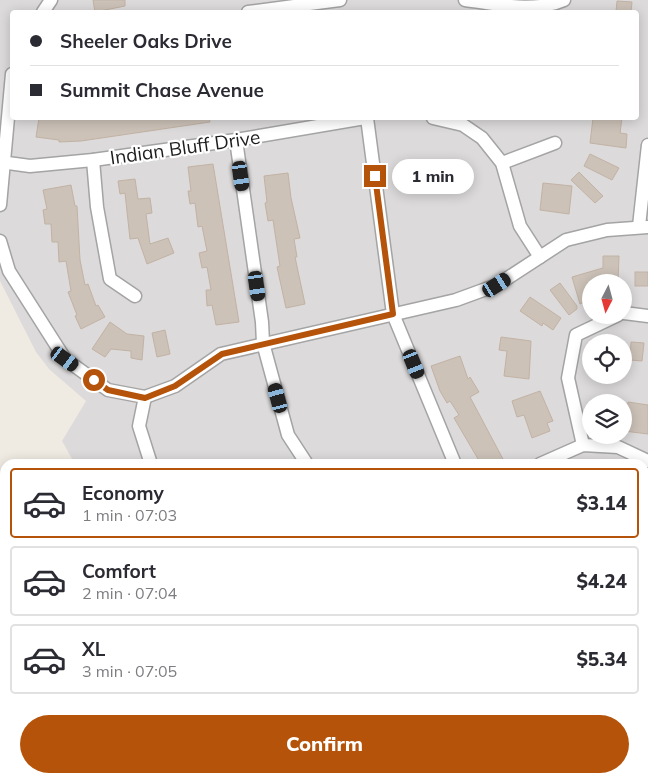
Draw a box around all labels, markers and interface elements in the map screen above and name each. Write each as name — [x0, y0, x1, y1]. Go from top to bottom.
text: Sheeler Oaks Drive — [60, 29, 232, 53]
text: Summit Chase Avenue — [60, 78, 264, 102]
street label: Indian Bluff Drive — [108, 125, 262, 169]
callout: 1 min — [392, 158, 475, 194]
car — [231, 160, 250, 192]
route end — [364, 165, 386, 187]
text: 1 min — [412, 166, 454, 186]
car — [247, 270, 266, 302]
car — [480, 271, 513, 299]
north arrow — [582, 274, 632, 324]
map controls — [582, 274, 632, 444]
button: locate — [582, 334, 632, 384]
car — [48, 344, 81, 374]
car — [401, 347, 426, 381]
route start — [83, 369, 105, 391]
car — [266, 382, 289, 414]
button: layers — [582, 394, 632, 444]
icon: car — [22, 481, 67, 526]
text: Economy — [82, 481, 164, 505]
text: $3.14 — [576, 491, 627, 515]
text: 1 min · 07:03 — [82, 505, 177, 525]
icon: car — [22, 559, 67, 604]
text: Comfort — [82, 559, 156, 583]
text: $4.24 — [576, 569, 627, 593]
text: 2 min · 07:04 — [82, 583, 177, 603]
icon: car — [22, 637, 67, 682]
text: XL — [82, 637, 105, 661]
text: $5.34 — [576, 647, 627, 671]
text: 3 min · 07:05 — [82, 661, 177, 681]
button: Confirm — [20, 715, 629, 773]

